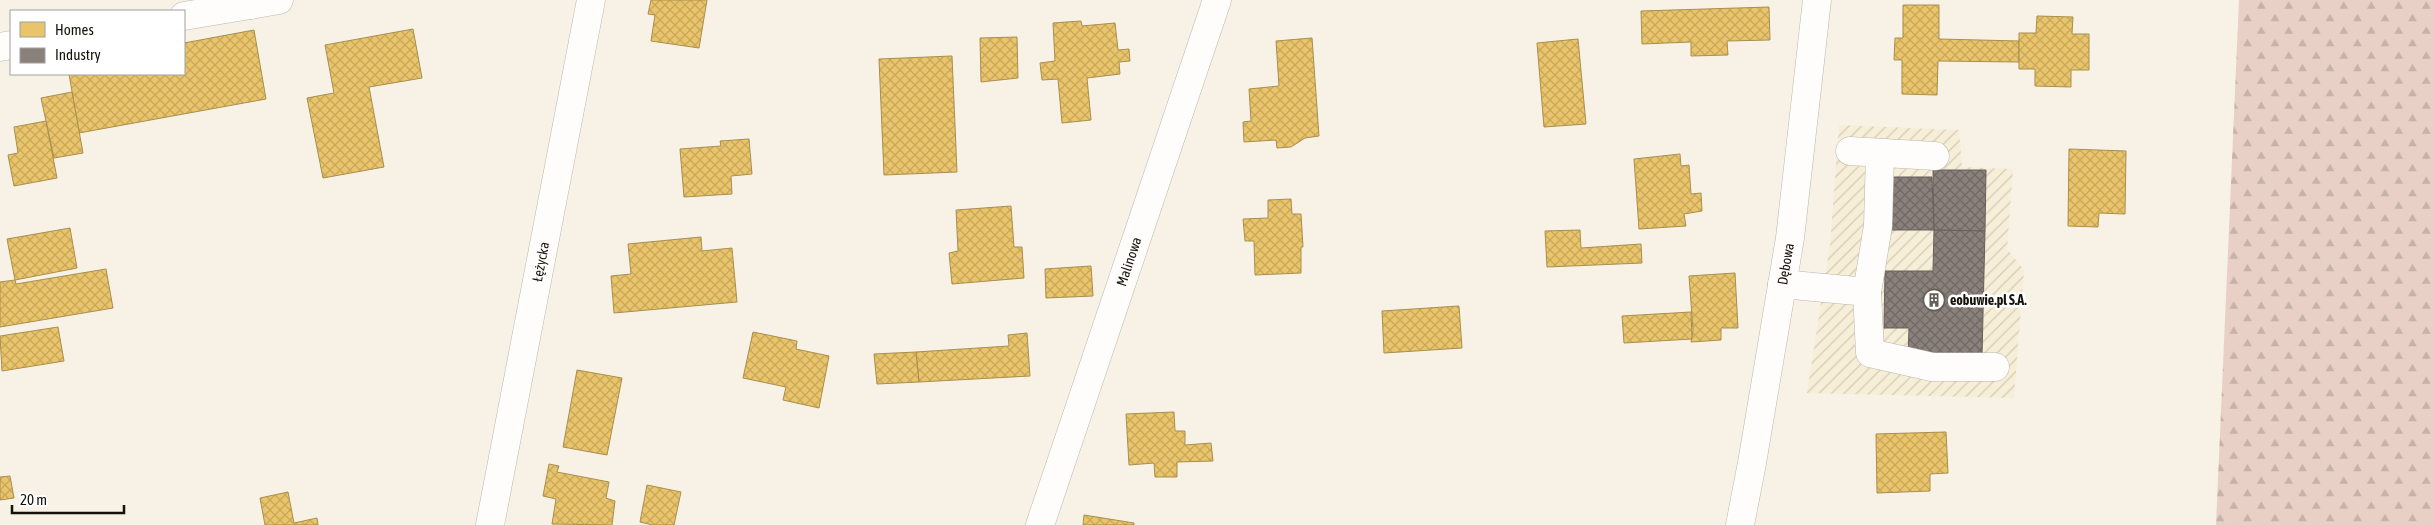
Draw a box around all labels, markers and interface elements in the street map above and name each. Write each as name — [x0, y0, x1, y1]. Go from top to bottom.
legend — [10, 10, 185, 75]
text: Homes — [55, 21, 94, 38]
text: Industry — [55, 46, 101, 63]
street label: Malinowa — [1113, 235, 1145, 288]
street label: Łężycka — [529, 241, 552, 283]
street label: Dębowa — [1774, 242, 1797, 286]
building icon: eobuwie.pl S.A. — [1922, 288, 1946, 312]
place label: eobuwie.pl S.A. — [1950, 292, 2027, 308]
scale bar — [12, 482, 125, 514]
text: 20 m — [20, 491, 47, 508]

